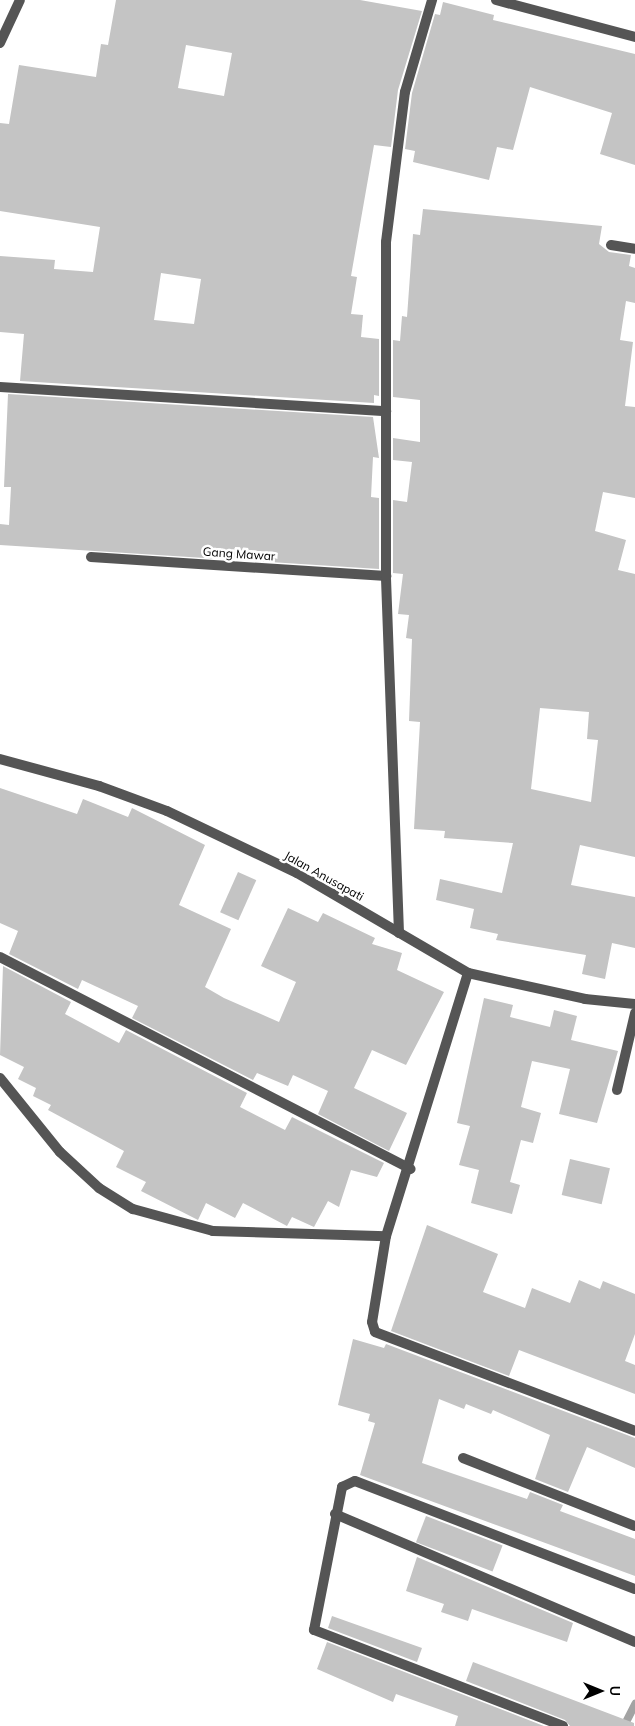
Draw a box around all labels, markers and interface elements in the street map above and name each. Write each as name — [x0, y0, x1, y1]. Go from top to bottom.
street label: Gang Mawar — [202, 544, 276, 564]
street label: Jalan Anusapati — [282, 848, 366, 904]
north arrow — [575, 1666, 625, 1716]
text: U — [606, 1686, 624, 1696]

